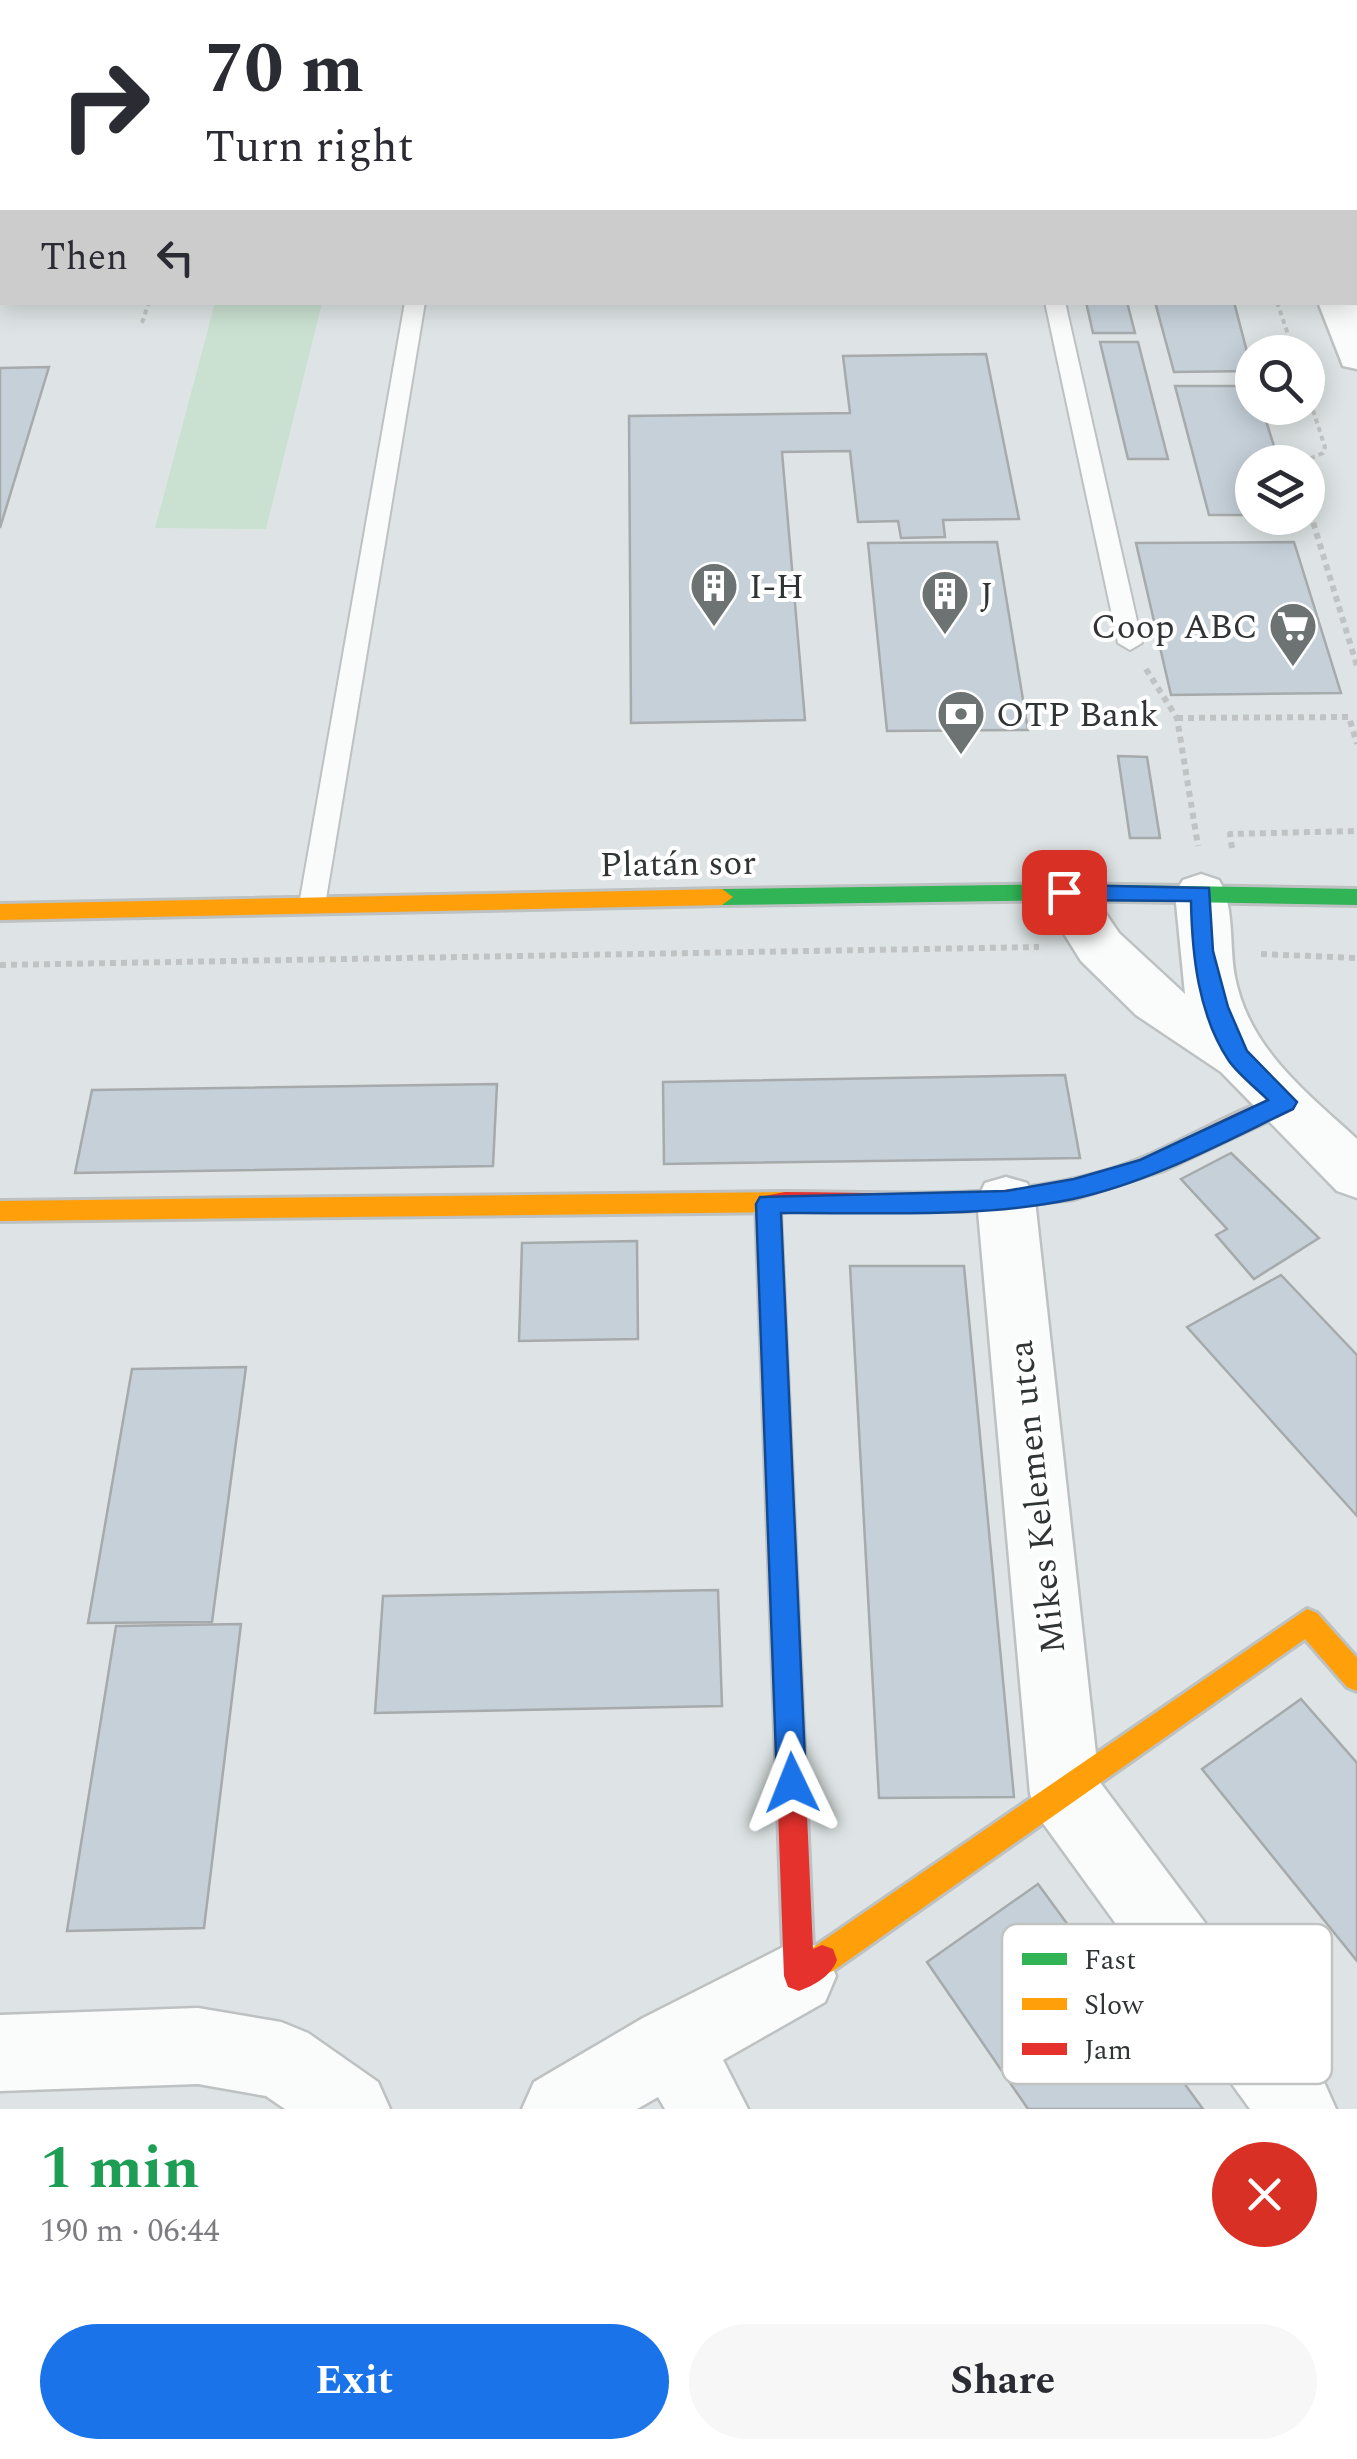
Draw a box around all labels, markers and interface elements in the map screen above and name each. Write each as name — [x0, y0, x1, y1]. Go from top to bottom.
text: 70 m — [205, 17, 364, 123]
icon: right — [40, 40, 170, 170]
text: Turn right — [205, 113, 414, 182]
text: Then — [40, 229, 128, 287]
icon: left — [148, 230, 203, 285]
map controls — [1235, 335, 1325, 535]
button: search — [1235, 335, 1325, 425]
button: layers — [1235, 445, 1325, 535]
building icon: I-H — [688, 560, 740, 628]
place label: I-H — [749, 561, 804, 614]
building icon: J — [919, 568, 971, 636]
place label: J — [980, 569, 994, 622]
supermarket icon: Coop ABC — [1267, 600, 1319, 668]
place label: Coop ABC — [1091, 601, 1258, 654]
bank icon: OTP Bank — [935, 688, 987, 756]
place label: OTP Bank — [996, 689, 1159, 742]
street label: Platán sor — [599, 837, 757, 892]
pin — [1022, 850, 1107, 935]
icon: arrive — [1037, 865, 1092, 920]
street label: Mikes Kelemen utca — [995, 1337, 1080, 1656]
position arrow — [740, 1731, 844, 1835]
legend — [1002, 1924, 1332, 2084]
text: Fast — [1084, 1939, 1136, 1982]
text: Slow — [1084, 1984, 1144, 2027]
text: Jam — [1084, 2029, 1132, 2072]
text: 1 min — [40, 2123, 200, 2215]
button: close — [1212, 2142, 1317, 2247]
text: 190 m · 06:44 — [40, 2207, 220, 2256]
button: Exit — [40, 2324, 669, 2439]
button: Share — [689, 2324, 1317, 2439]

